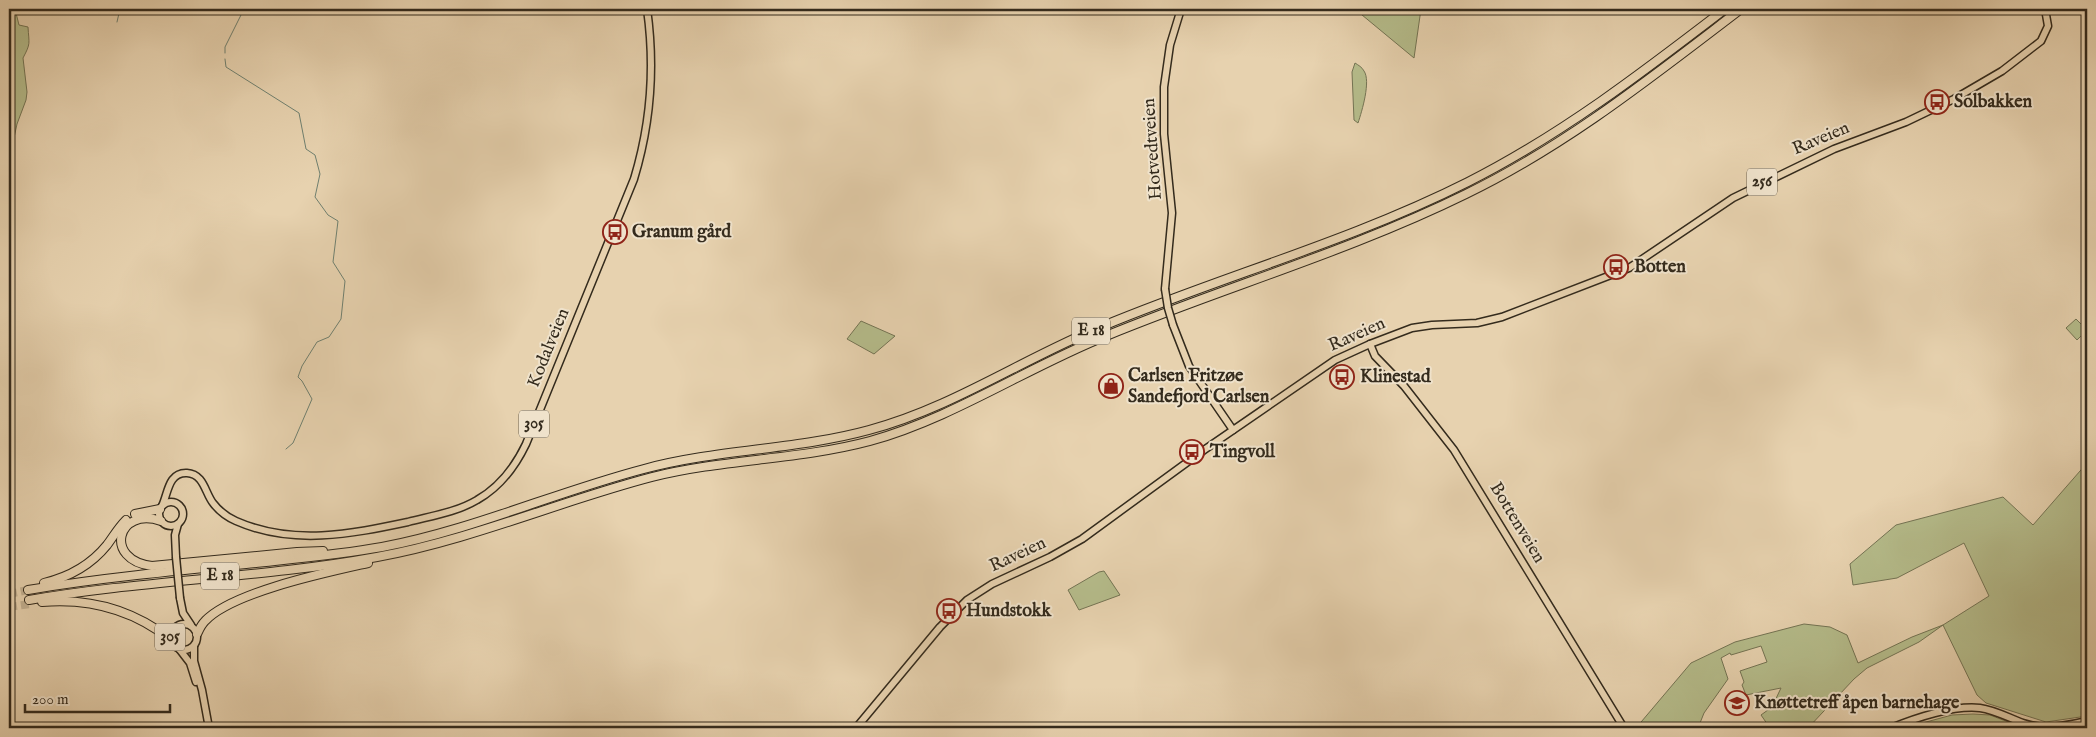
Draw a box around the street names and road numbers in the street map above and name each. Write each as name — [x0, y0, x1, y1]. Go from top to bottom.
street label: Hotvedtveien — [1138, 97, 1168, 201]
street label: Raveien — [1789, 117, 1853, 161]
road number: 256 — [1747, 168, 1777, 196]
street label: Kodalveien — [523, 305, 575, 391]
street label: Raveien — [1325, 312, 1389, 358]
road number: E 18 — [1072, 318, 1110, 344]
road number: 305 — [519, 410, 549, 438]
street label: Bottenveien — [1484, 478, 1550, 568]
street label: Raveien — [986, 532, 1050, 578]
road number: E 18 — [201, 562, 239, 590]
road number: 305 — [155, 624, 185, 650]

